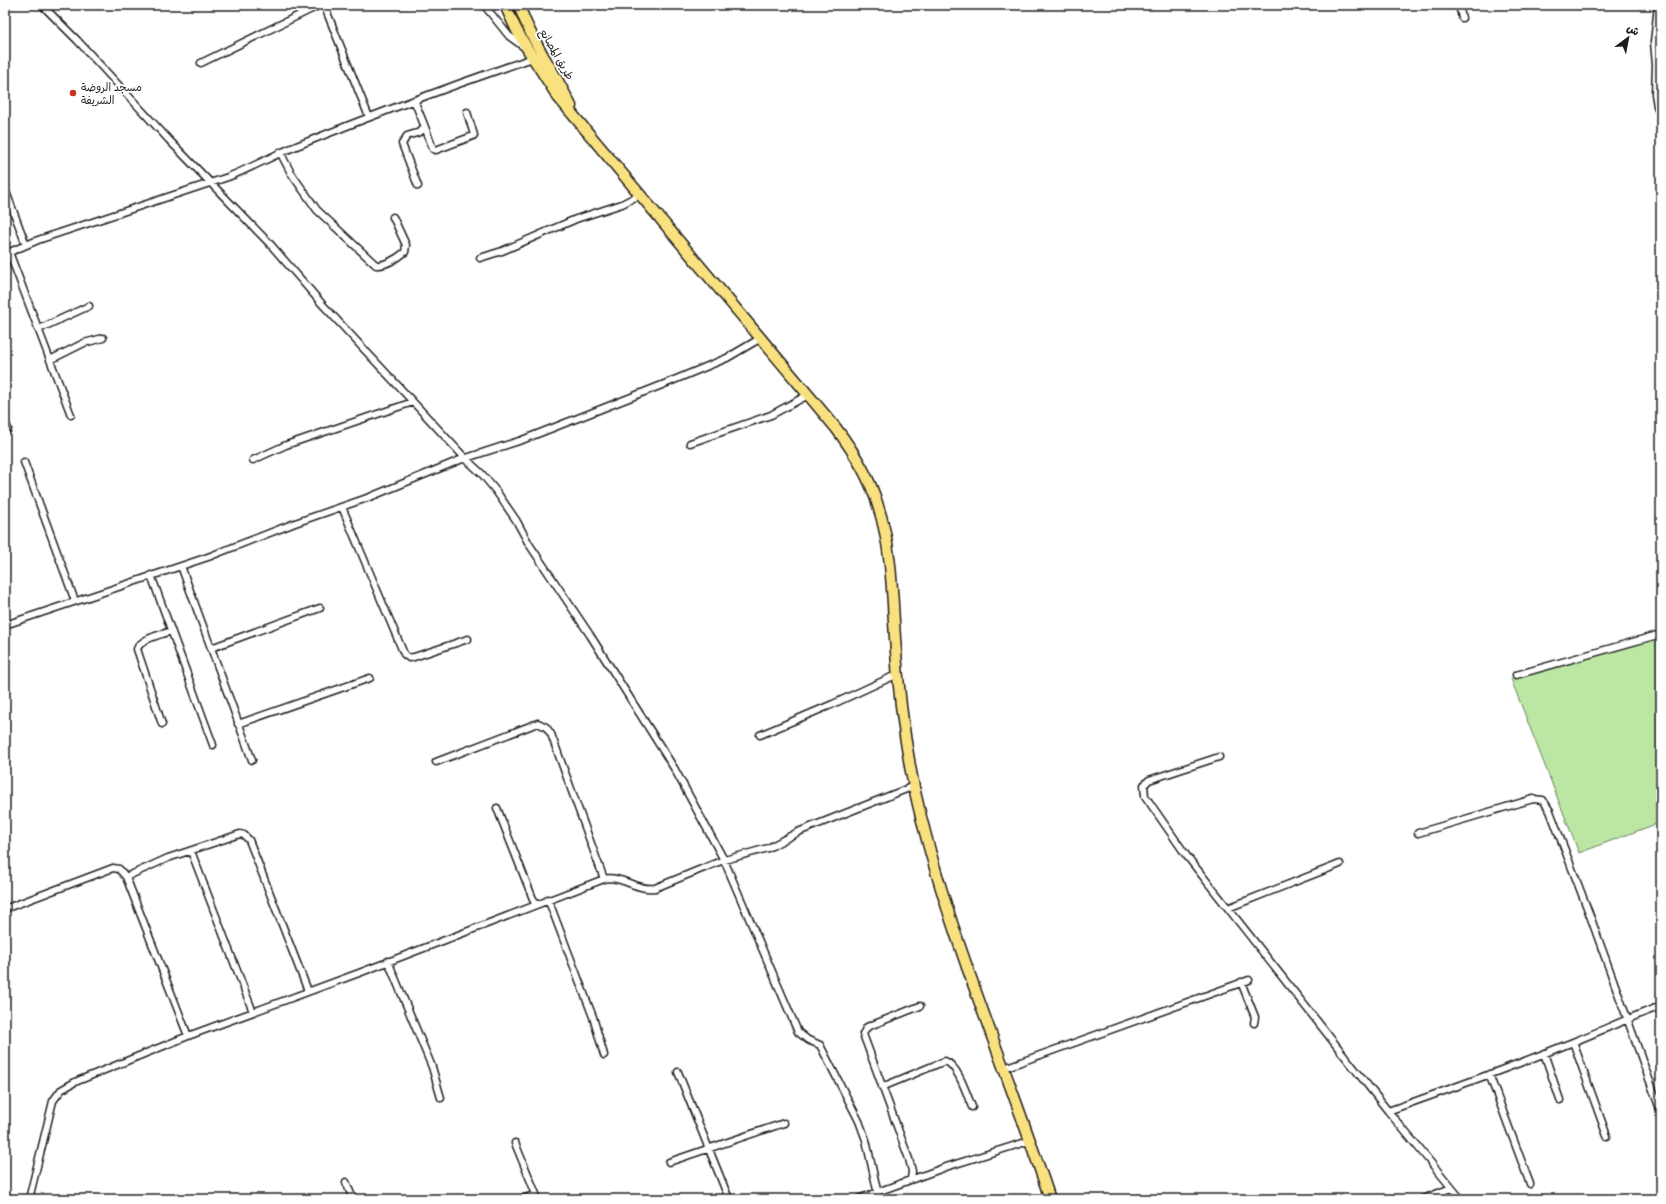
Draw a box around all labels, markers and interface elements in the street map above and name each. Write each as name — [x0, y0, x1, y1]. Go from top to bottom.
north arrow — [1608, 18, 1648, 58]
text: ش — [1624, 20, 1642, 39]
street label: طريق المصانع — [535, 26, 577, 83]
place label: مسجد الروضة الشريفة — [81, 80, 142, 107]
marker: مسجد الروضة الشريفة — [68, 88, 78, 98]

